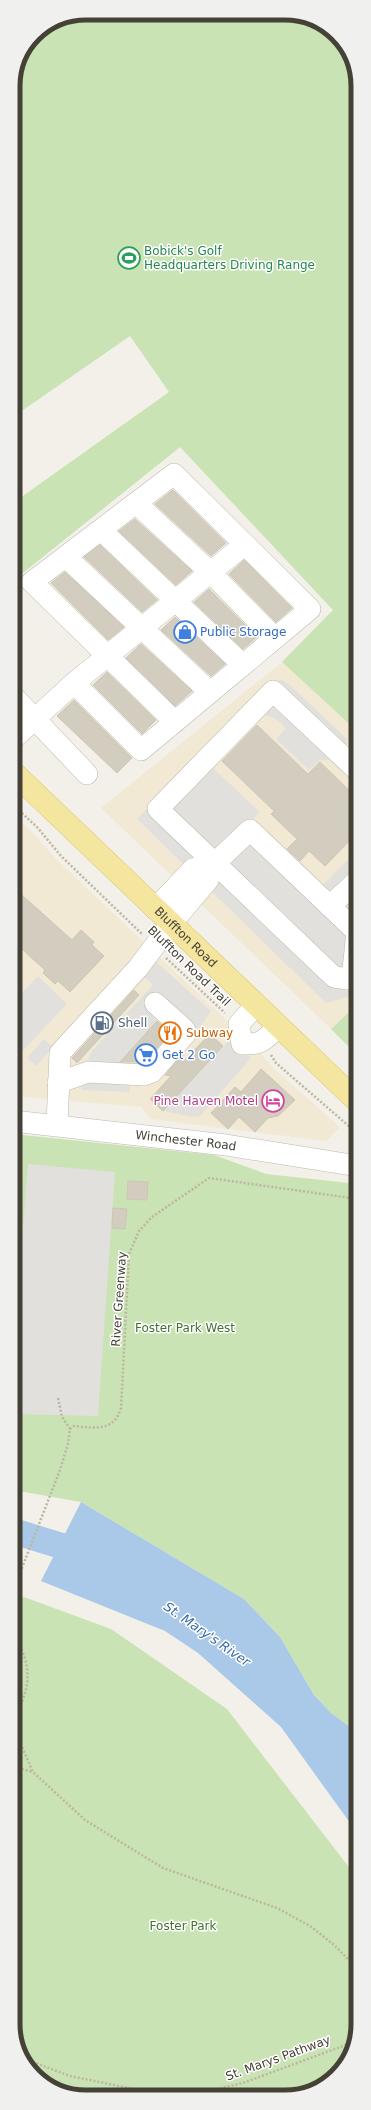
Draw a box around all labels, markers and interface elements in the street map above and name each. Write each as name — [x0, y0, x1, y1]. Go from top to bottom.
place label: Bobick's Golf Headquarters Driving Range — [144, 244, 315, 272]
sports icon: Bobick's Golf Headquarters Driving Range — [116, 245, 142, 271]
shop icon: Public Storage — [172, 619, 198, 645]
place label: Public Storage — [200, 625, 286, 639]
street label: Bluffton Road — [152, 904, 220, 970]
street label: Bluffton Road Trail — [145, 923, 233, 1009]
fuel station icon: Shell — [89, 1010, 115, 1036]
place label: Shell — [118, 1016, 147, 1030]
restaurant icon: Subway — [157, 1020, 183, 1046]
place label: Subway — [186, 1026, 233, 1040]
supermarket icon: Get 2 Go — [133, 1042, 159, 1068]
place label: Get 2 Go — [162, 1048, 215, 1062]
hotel icon: Pine Haven Motel — [260, 1088, 286, 1114]
place label: Pine Haven Motel — [153, 1094, 258, 1108]
street label: Winchester Road — [135, 1128, 237, 1154]
street label: River Greenway — [109, 1251, 129, 1347]
park label: Foster Park West — [135, 1321, 235, 1335]
water label: St. Mary's River — [161, 1599, 254, 1670]
park label: Foster Park — [150, 1919, 216, 1933]
street label: St. Marys Pathway — [224, 2033, 332, 2083]

